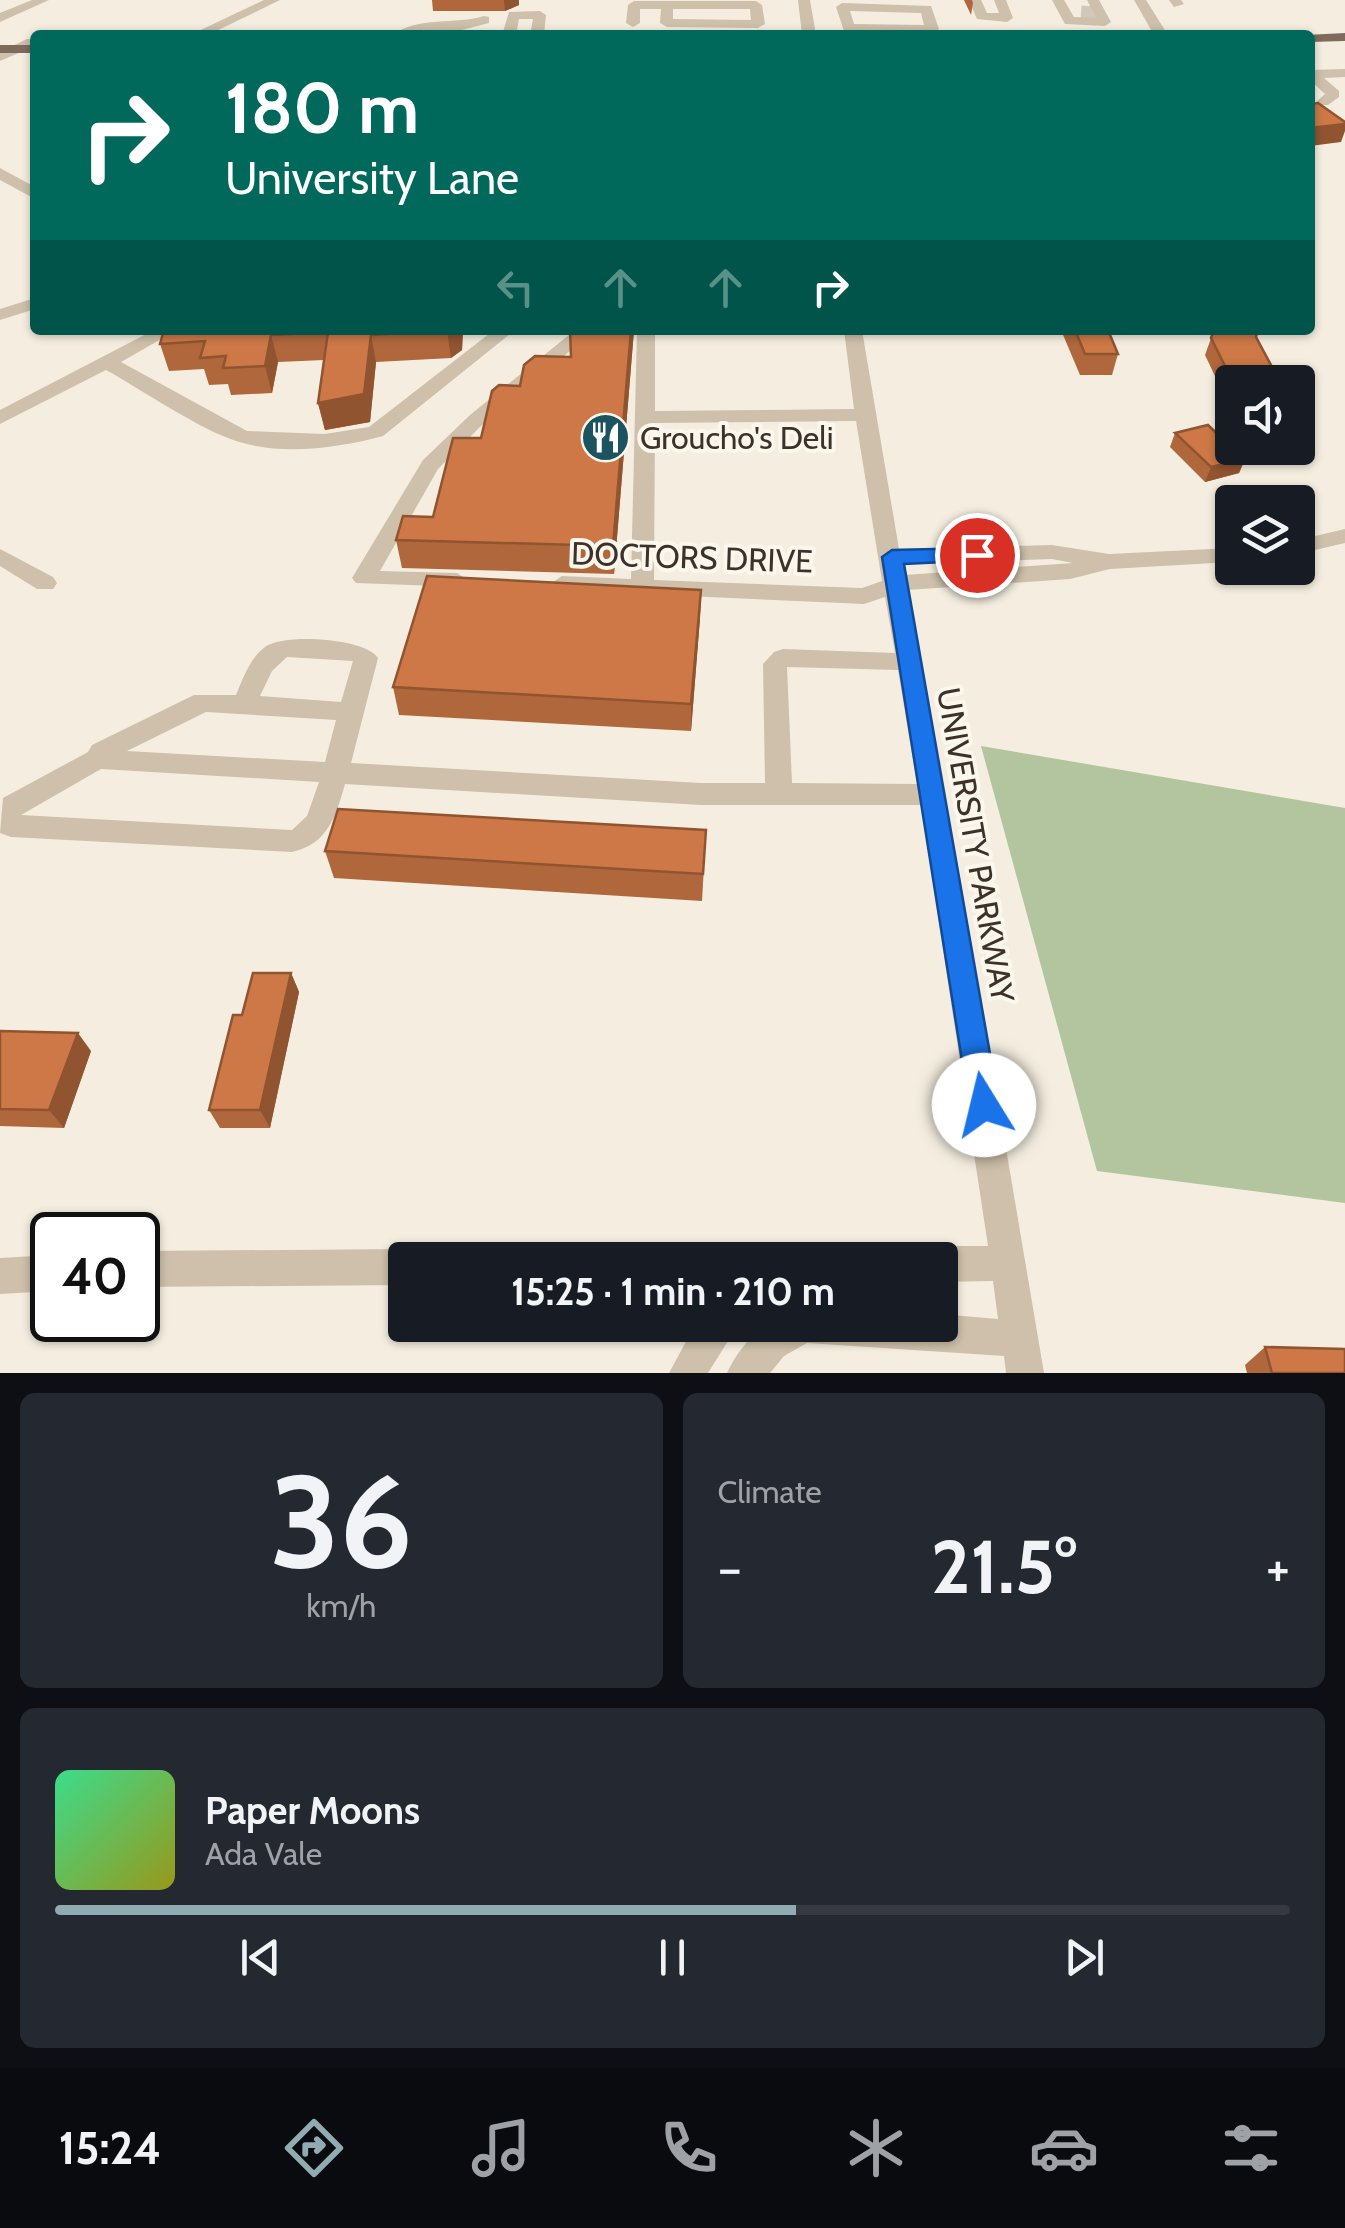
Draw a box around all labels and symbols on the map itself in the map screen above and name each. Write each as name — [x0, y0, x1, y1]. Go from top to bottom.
restaurant icon: Groucho's Deli — [579, 411, 631, 463]
place label: Groucho's Deli — [640, 418, 834, 457]
pin — [935, 513, 1020, 598]
street label: DOCTORS DRIVE — [571, 533, 813, 581]
street label: UNIVERSITY PARKWAY — [929, 685, 1023, 1006]
position arrow — [932, 1053, 1036, 1157]
speed limit sign: 40 — [30, 1212, 160, 1342]

